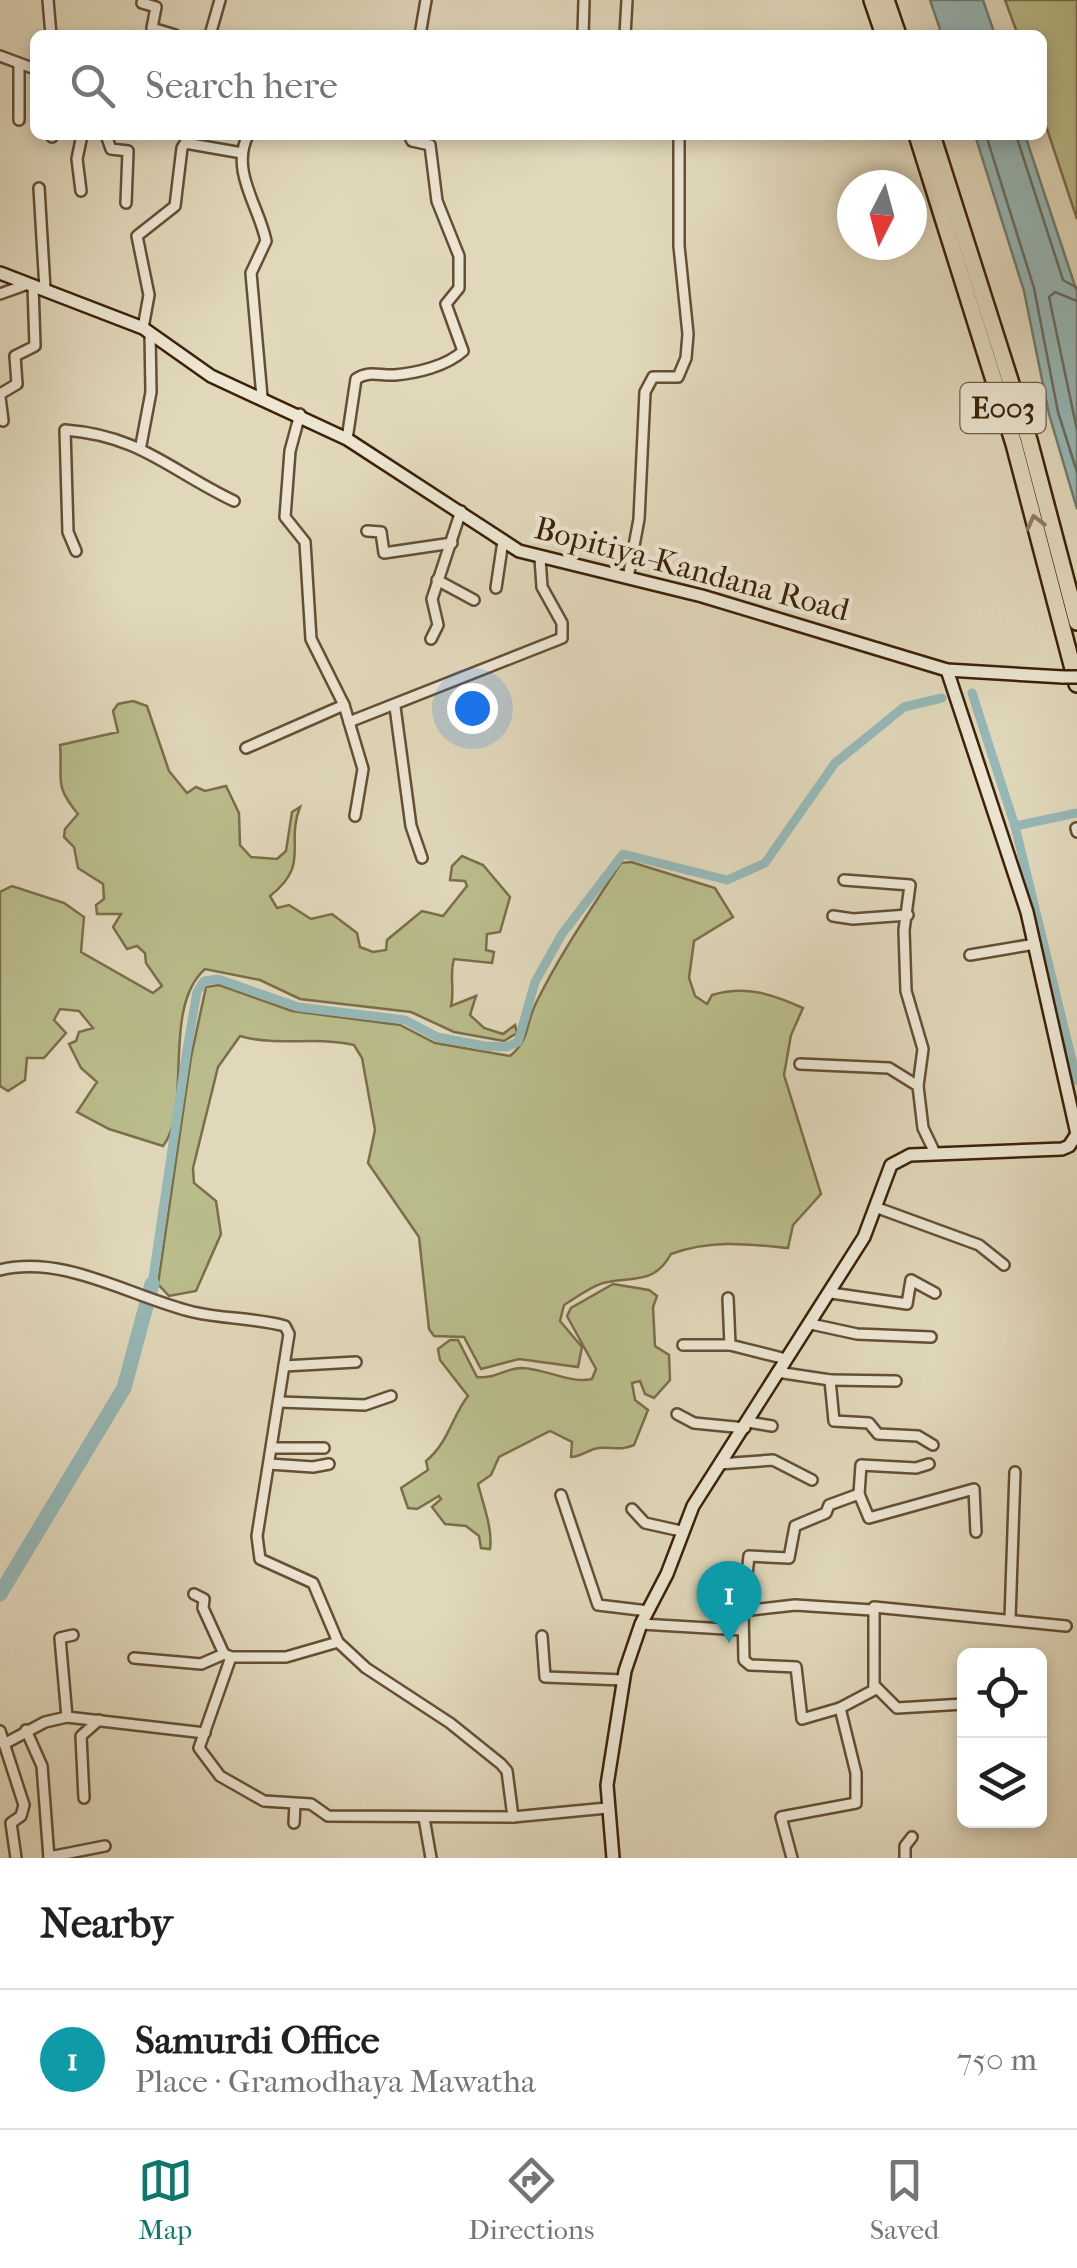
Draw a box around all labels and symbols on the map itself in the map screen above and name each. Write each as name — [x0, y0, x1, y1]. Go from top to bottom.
north arrow — [837, 170, 927, 260]
road number: E003 — [960, 383, 1046, 433]
street label: Bopitiya-Kandana Road — [531, 509, 854, 629]
one-way arrow — [1025, 514, 1046, 531]
your location — [447, 683, 498, 734]
pin: 1 — [696, 1560, 762, 1643]

